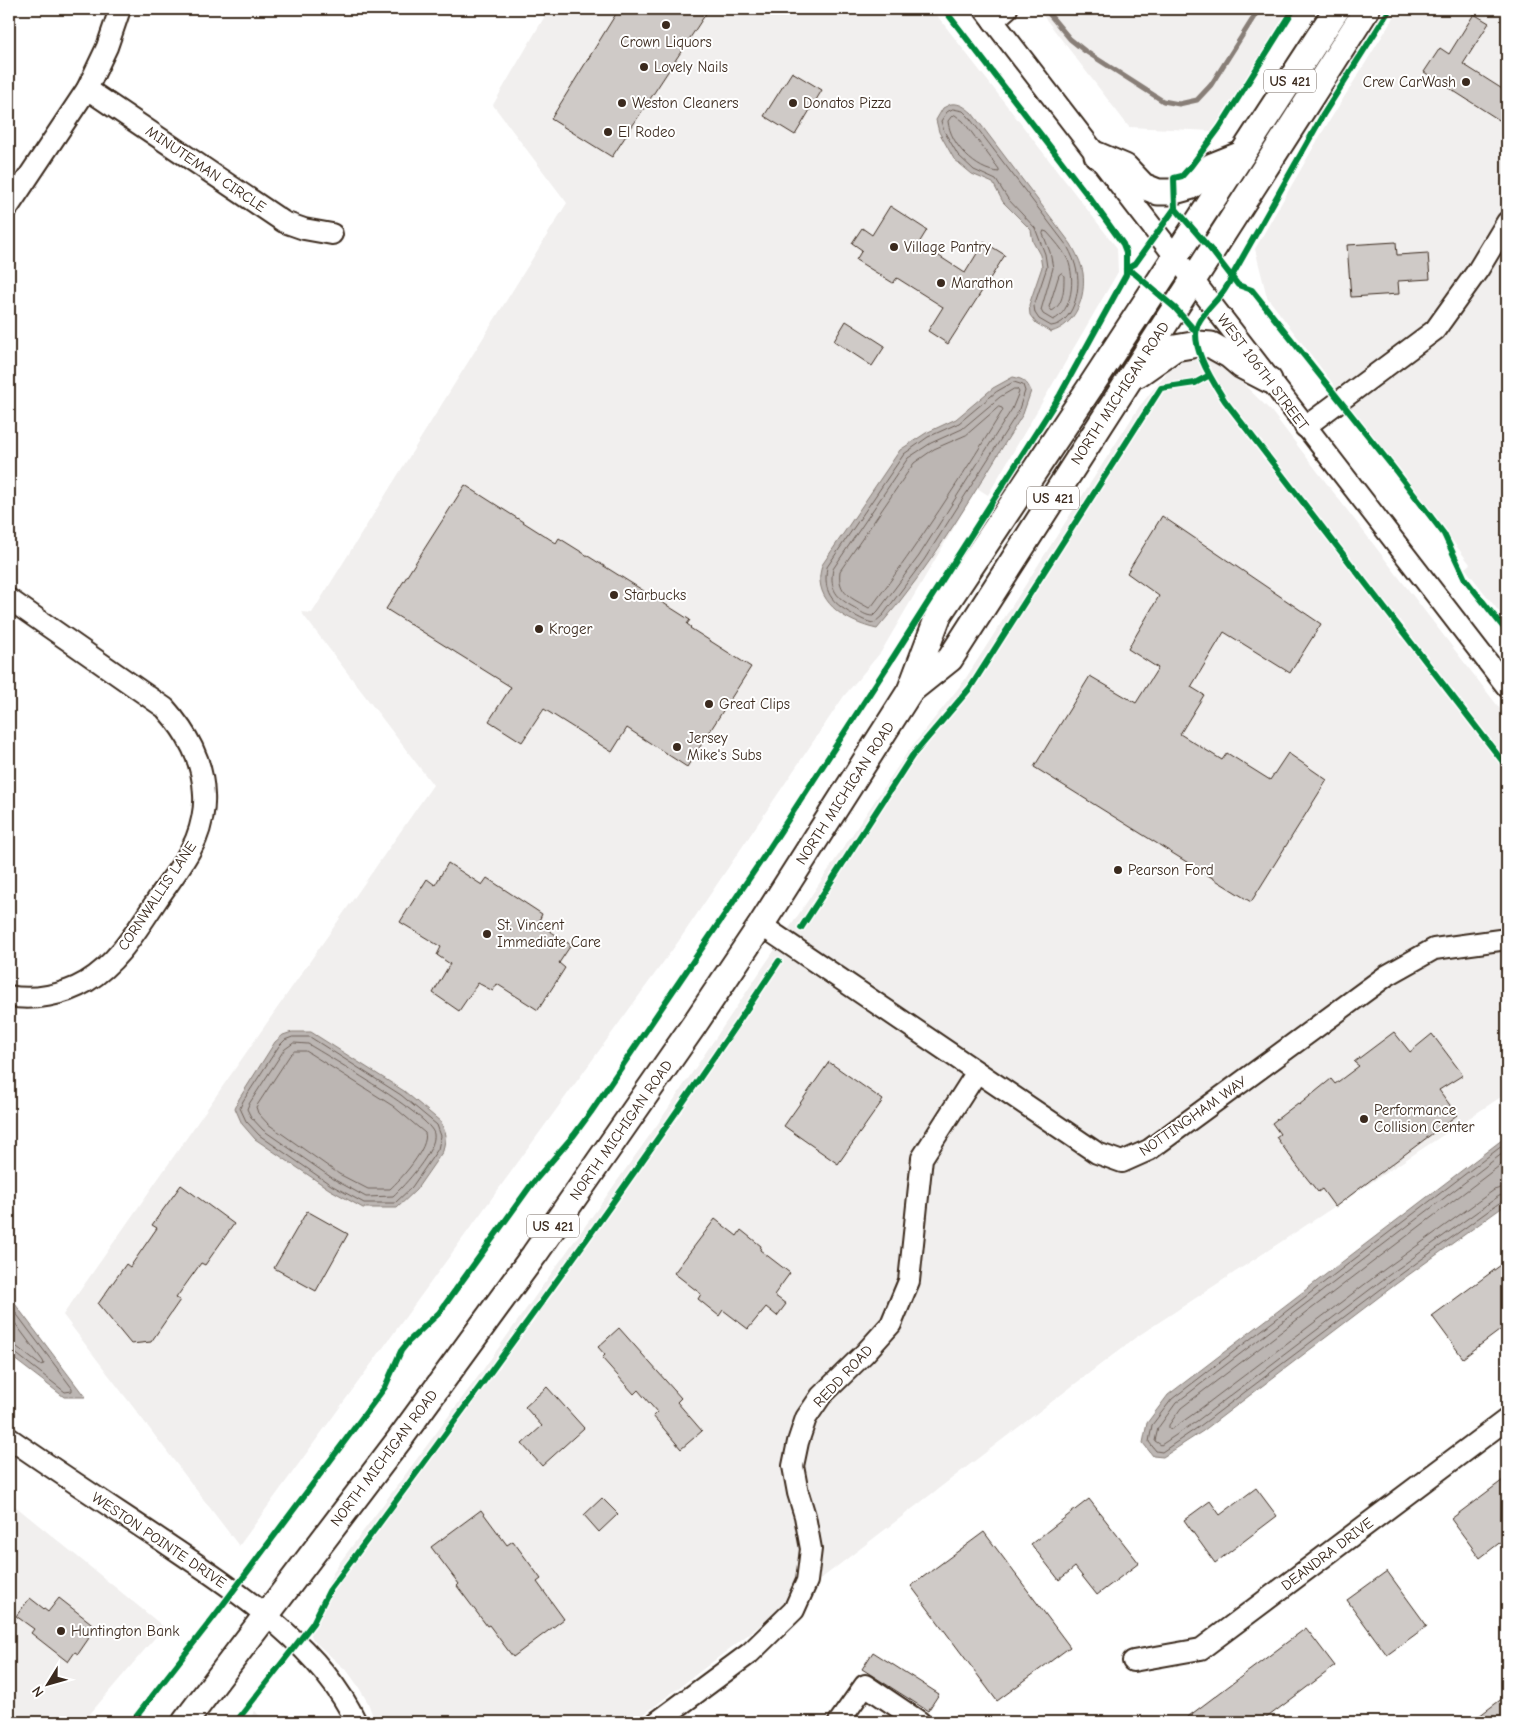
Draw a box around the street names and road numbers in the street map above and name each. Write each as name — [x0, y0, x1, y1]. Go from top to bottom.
road number: US 421 — [1264, 70, 1316, 92]
street label: MINUTEMAN CIRCLE — [142, 122, 270, 216]
street label: WEST 106TH STREET — [1213, 310, 1313, 434]
street label: NORTH MICHIGAN ROAD — [1067, 318, 1173, 468]
road number: US 421 — [1027, 486, 1079, 509]
street label: NORTH MICHIGAN ROAD — [792, 718, 898, 868]
street label: CORNWALLIS LANE — [114, 838, 200, 954]
street label: NORTH MICHIGAN ROAD — [566, 1057, 676, 1203]
street label: NOTTINGHAM WAY — [1136, 1072, 1250, 1160]
road number: US 421 — [527, 1214, 579, 1238]
street label: REDD ROAD — [810, 1341, 876, 1411]
street label: NORTH MICHIGAN ROAD — [327, 1386, 441, 1530]
street label: WESTON POINTE DRIVE — [88, 1488, 230, 1592]
street label: DEANDRA DRIVE — [1277, 1514, 1377, 1594]

